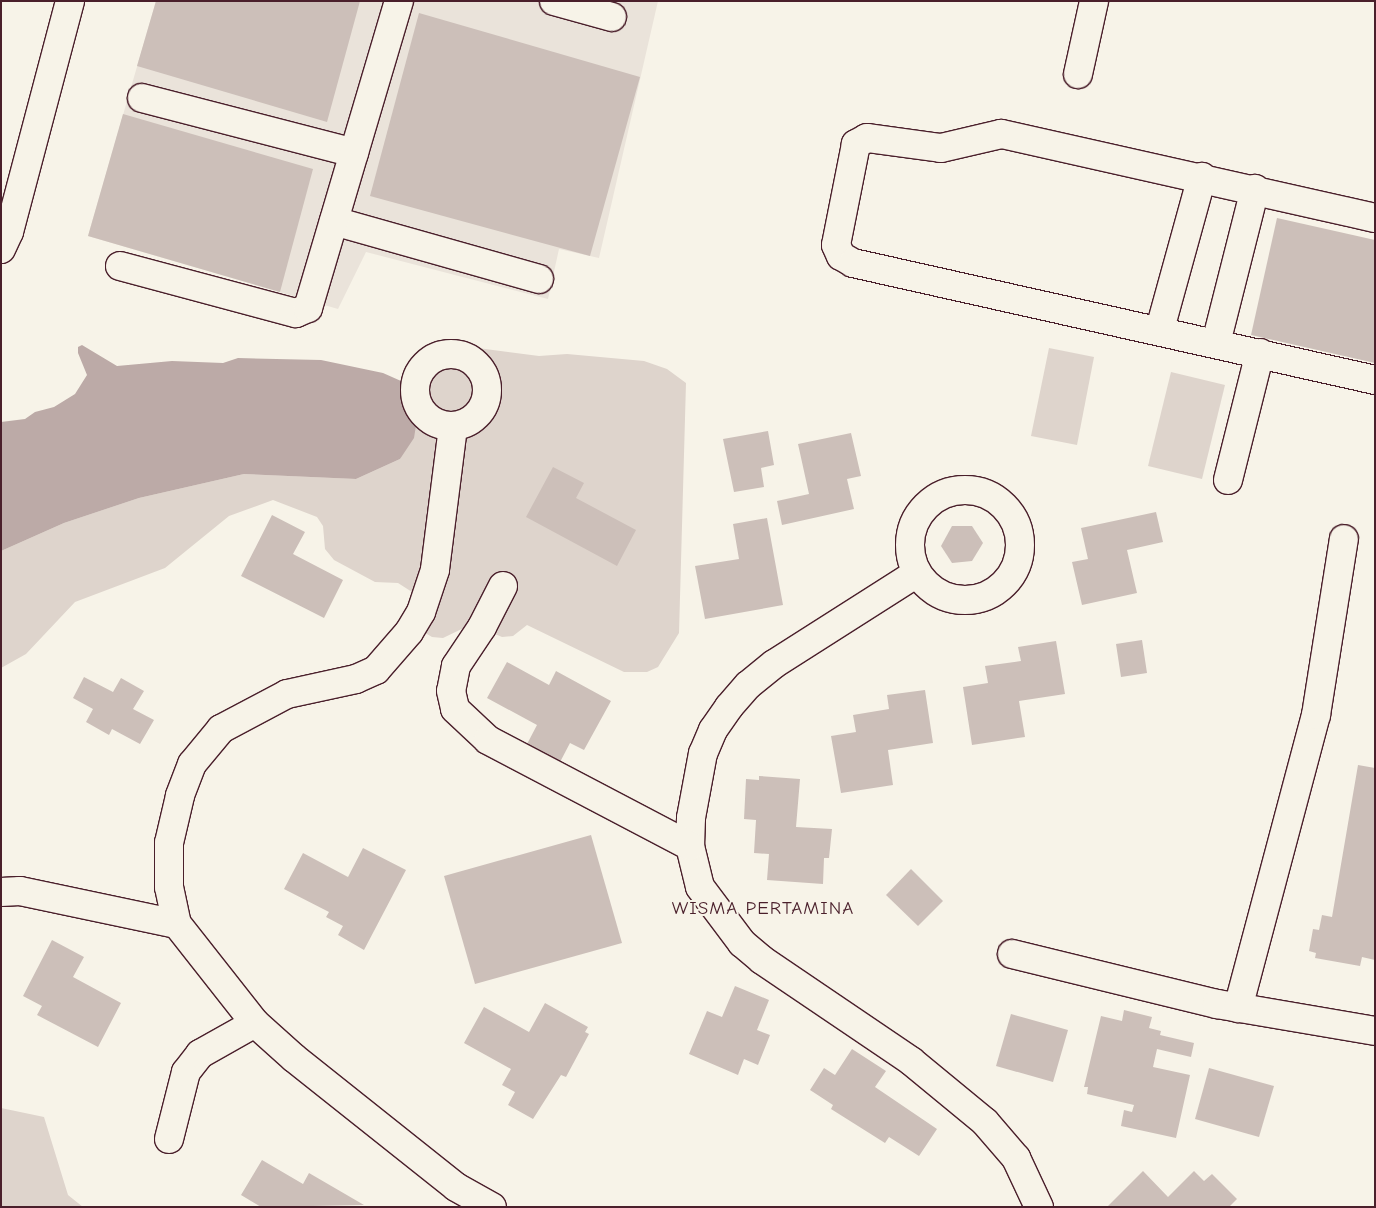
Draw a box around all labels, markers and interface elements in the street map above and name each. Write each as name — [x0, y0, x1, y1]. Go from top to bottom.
district label: WISMA PERTAMINA — [670, 898, 856, 920]

